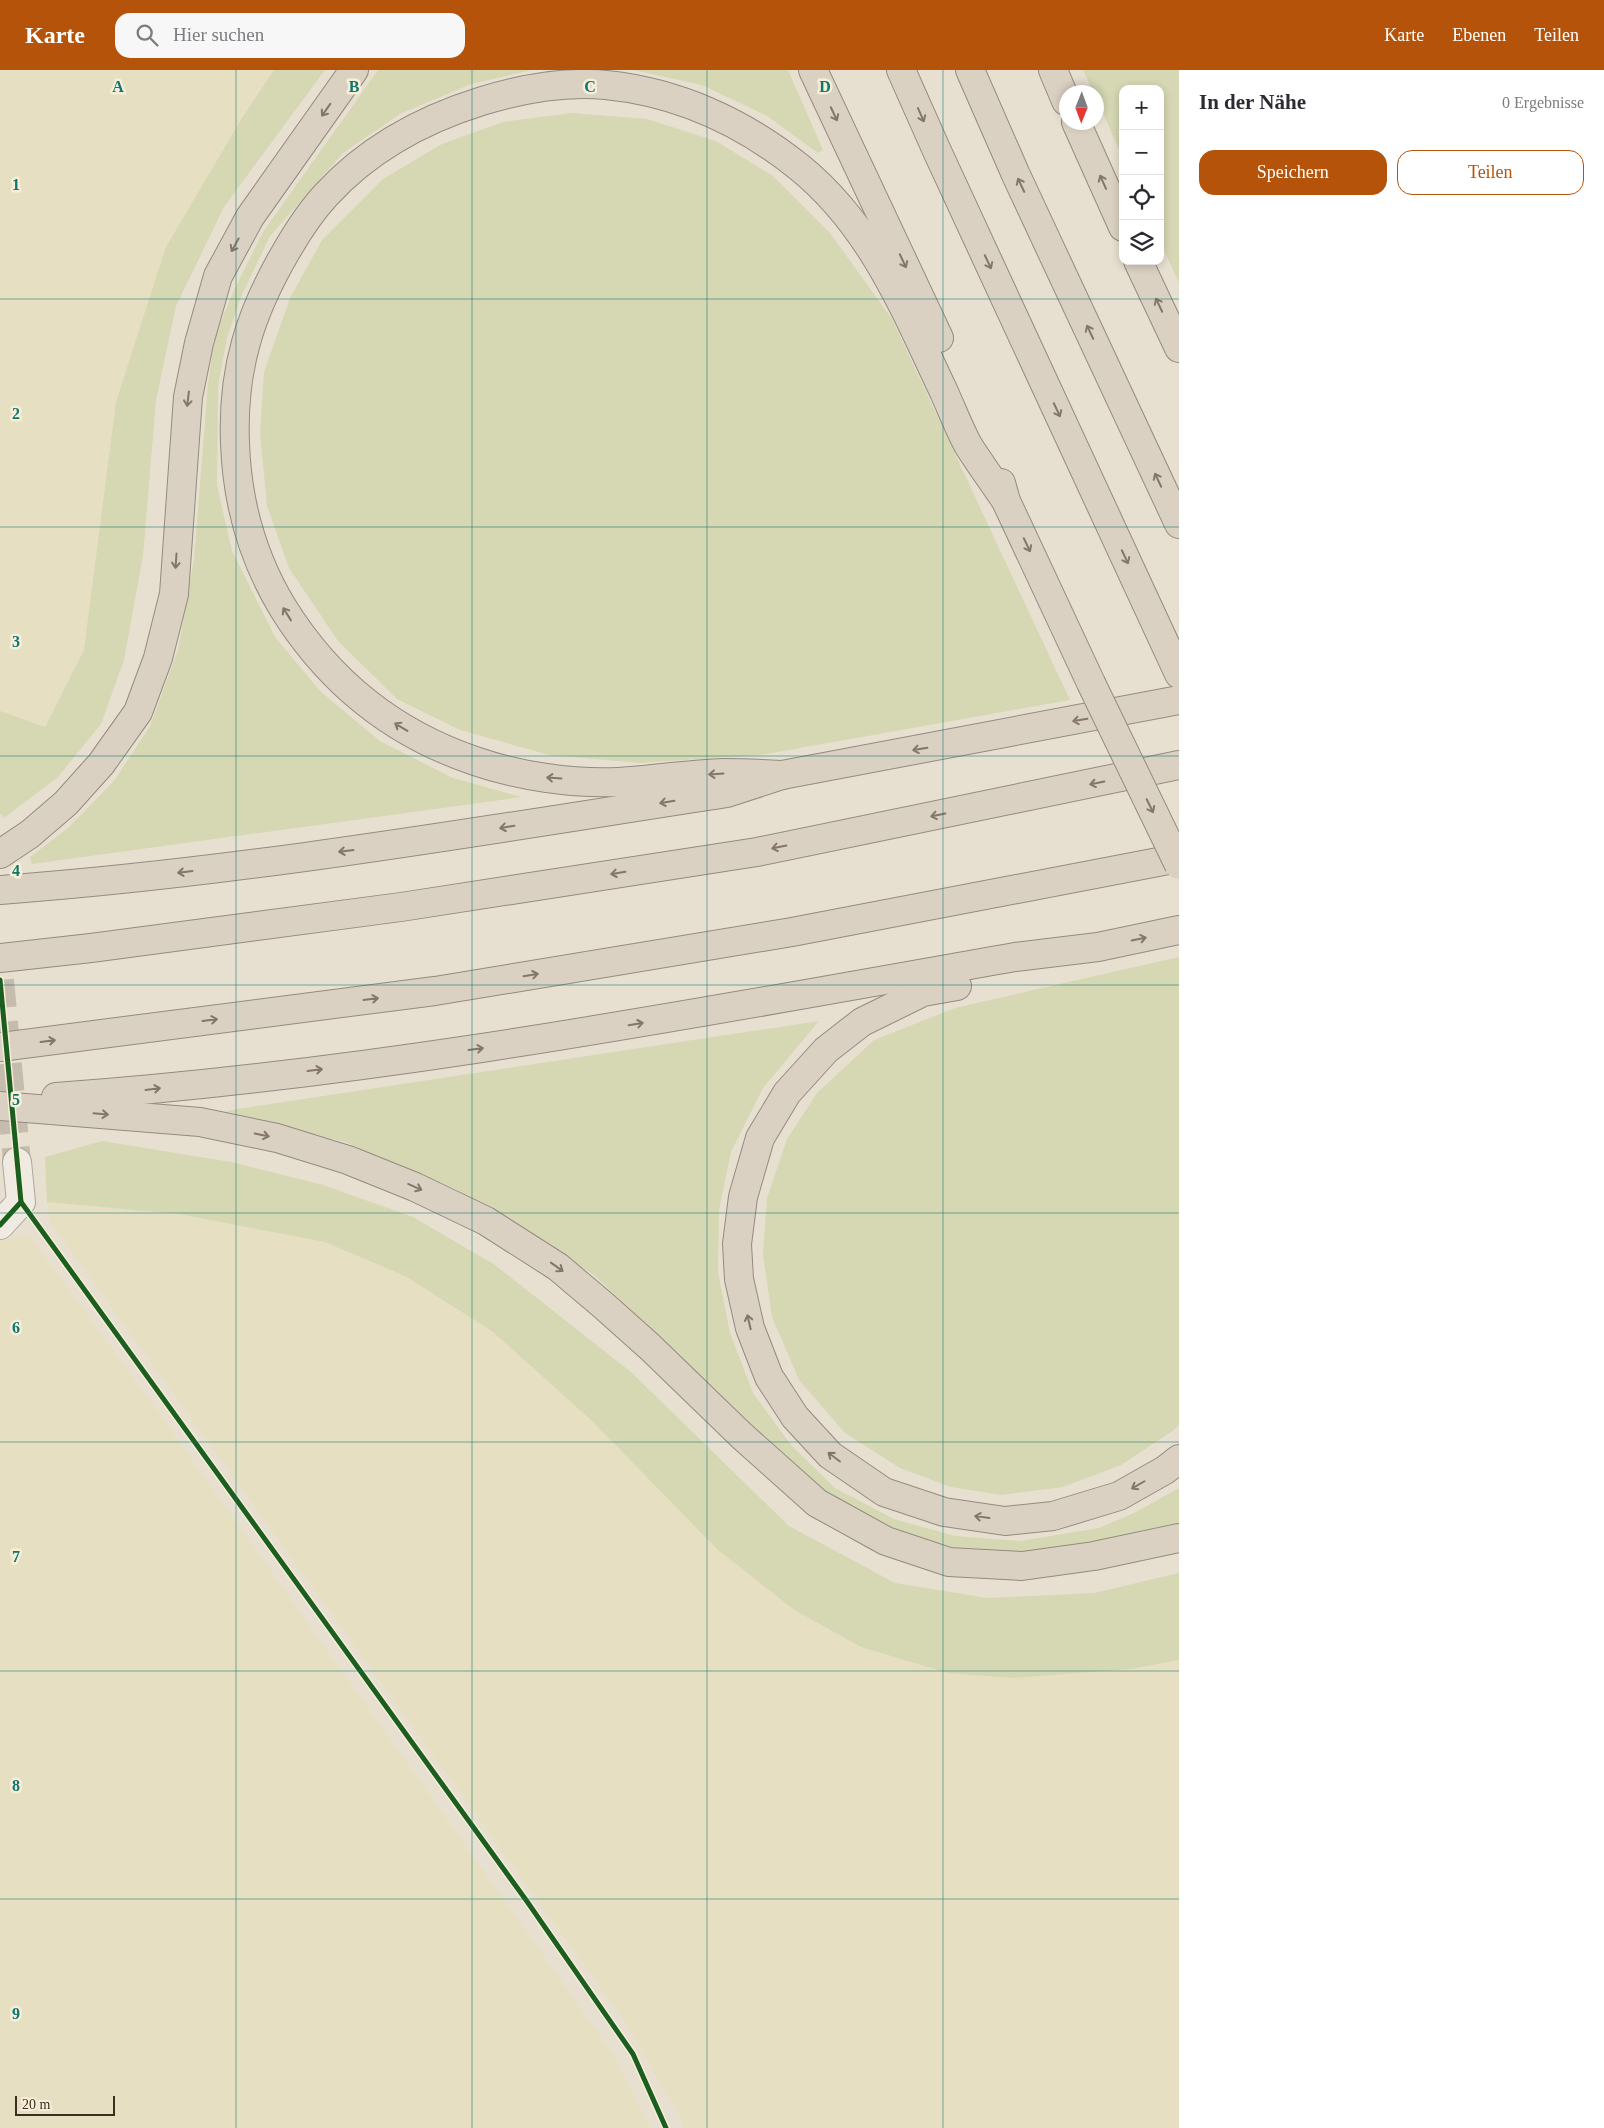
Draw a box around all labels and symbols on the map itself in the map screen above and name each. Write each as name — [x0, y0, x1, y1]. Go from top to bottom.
text: A — [112, 78, 124, 95]
text: B — [349, 78, 360, 95]
text: C — [584, 78, 596, 95]
text: D — [819, 78, 831, 95]
north arrow — [1059, 85, 1104, 130]
one-way arrow — [321, 103, 331, 117]
one-way arrow — [830, 106, 839, 121]
one-way arrow — [916, 107, 926, 122]
one-way arrow — [1097, 175, 1107, 190]
text: 1 — [12, 176, 20, 193]
one-way arrow — [1016, 178, 1025, 193]
one-way arrow — [230, 237, 240, 252]
one-way arrow — [899, 253, 908, 268]
one-way arrow — [984, 254, 994, 269]
one-way arrow — [1153, 297, 1163, 312]
one-way arrow — [1084, 325, 1094, 340]
one-way arrow — [183, 391, 193, 407]
one-way arrow — [1052, 402, 1062, 417]
text: 2 — [12, 405, 20, 422]
one-way arrow — [1153, 473, 1163, 488]
one-way arrow — [1023, 537, 1032, 552]
one-way arrow — [1121, 549, 1131, 564]
one-way arrow — [172, 553, 181, 569]
one-way arrow — [282, 608, 292, 622]
text: 3 — [12, 633, 20, 650]
one-way arrow — [1072, 715, 1088, 725]
one-way arrow — [395, 722, 409, 732]
one-way arrow — [912, 745, 928, 755]
one-way arrow — [708, 769, 724, 778]
one-way arrow — [546, 774, 562, 783]
one-way arrow — [1089, 778, 1105, 788]
one-way arrow — [659, 797, 675, 807]
one-way arrow — [1146, 798, 1156, 813]
one-way arrow — [930, 811, 946, 820]
one-way arrow — [499, 822, 515, 832]
one-way arrow — [771, 843, 787, 853]
one-way arrow — [338, 846, 354, 856]
text: 4 — [12, 862, 20, 879]
one-way arrow — [177, 867, 193, 877]
one-way arrow — [610, 869, 626, 879]
one-way arrow — [1130, 934, 1146, 943]
one-way arrow — [523, 970, 539, 980]
one-way arrow — [362, 994, 378, 1004]
one-way arrow — [201, 1015, 217, 1025]
one-way arrow — [628, 1018, 644, 1028]
one-way arrow — [40, 1036, 56, 1046]
one-way arrow — [468, 1044, 484, 1054]
one-way arrow — [306, 1065, 322, 1075]
one-way arrow — [145, 1084, 161, 1094]
text: 5 — [12, 1091, 20, 1108]
one-way arrow — [93, 1109, 109, 1119]
one-way arrow — [253, 1131, 269, 1140]
one-way arrow — [407, 1183, 422, 1193]
one-way arrow — [549, 1262, 563, 1272]
one-way arrow — [744, 1315, 753, 1331]
text: 6 — [12, 1319, 20, 1336]
one-way arrow — [828, 1452, 841, 1463]
one-way arrow — [1132, 1481, 1146, 1491]
one-way arrow — [974, 1512, 990, 1522]
text: 7 — [12, 1548, 20, 1565]
text: 8 — [12, 1777, 20, 1794]
text: 9 — [12, 2005, 20, 2022]
scale bar — [15, 2093, 115, 2116]

